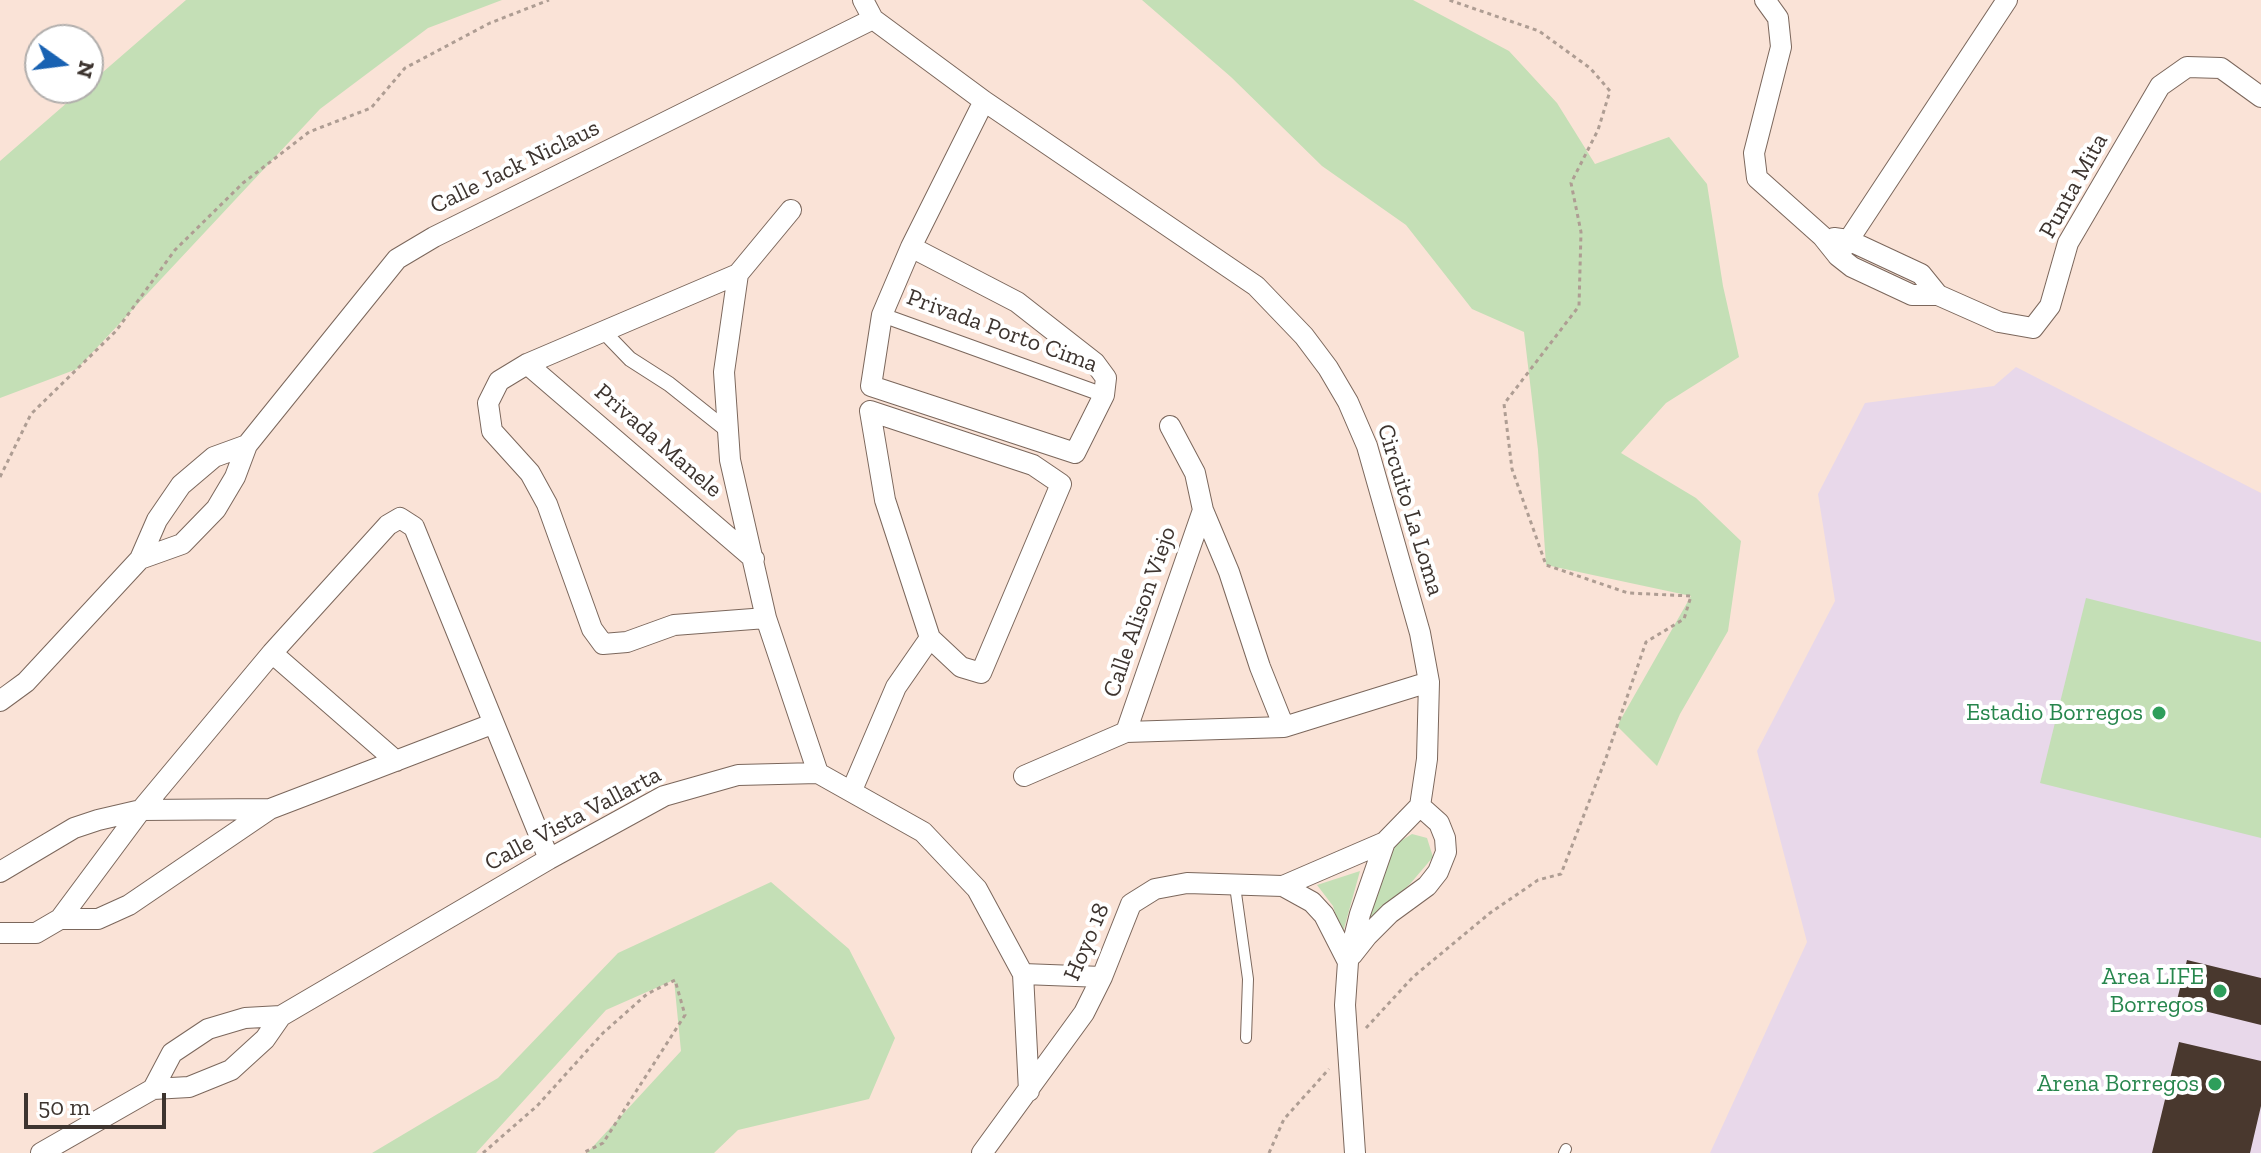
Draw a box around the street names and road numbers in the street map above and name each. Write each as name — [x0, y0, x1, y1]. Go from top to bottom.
street label: Calle Jack Niclaus — [426, 114, 604, 220]
street label: Punta Mita — [2033, 129, 2115, 243]
street label: Privada Porto Cima — [903, 283, 1101, 379]
street label: Privada Manele — [588, 378, 728, 504]
street label: Circuito La Loma — [1370, 421, 1450, 599]
street label: Calle Alison Viejo — [1097, 523, 1183, 701]
street label: Calle Vista Vallarta — [480, 760, 666, 878]
street label: Hoyo 18 — [1058, 899, 1116, 985]

